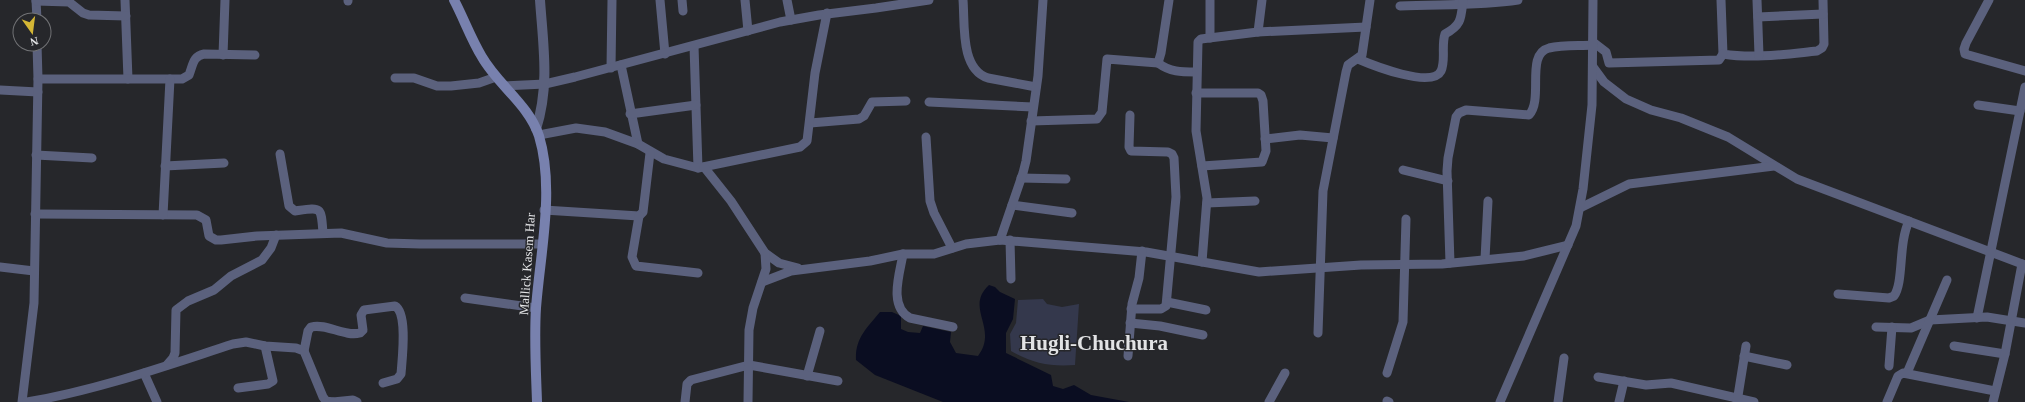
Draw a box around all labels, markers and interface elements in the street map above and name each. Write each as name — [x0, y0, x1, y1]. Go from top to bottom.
north arrow — [12, 12, 52, 52]
text: N — [29, 35, 40, 48]
street label: Mallick Kasem Har — [516, 212, 538, 316]
district label: Hugli-Chuchura — [1020, 331, 1169, 355]

